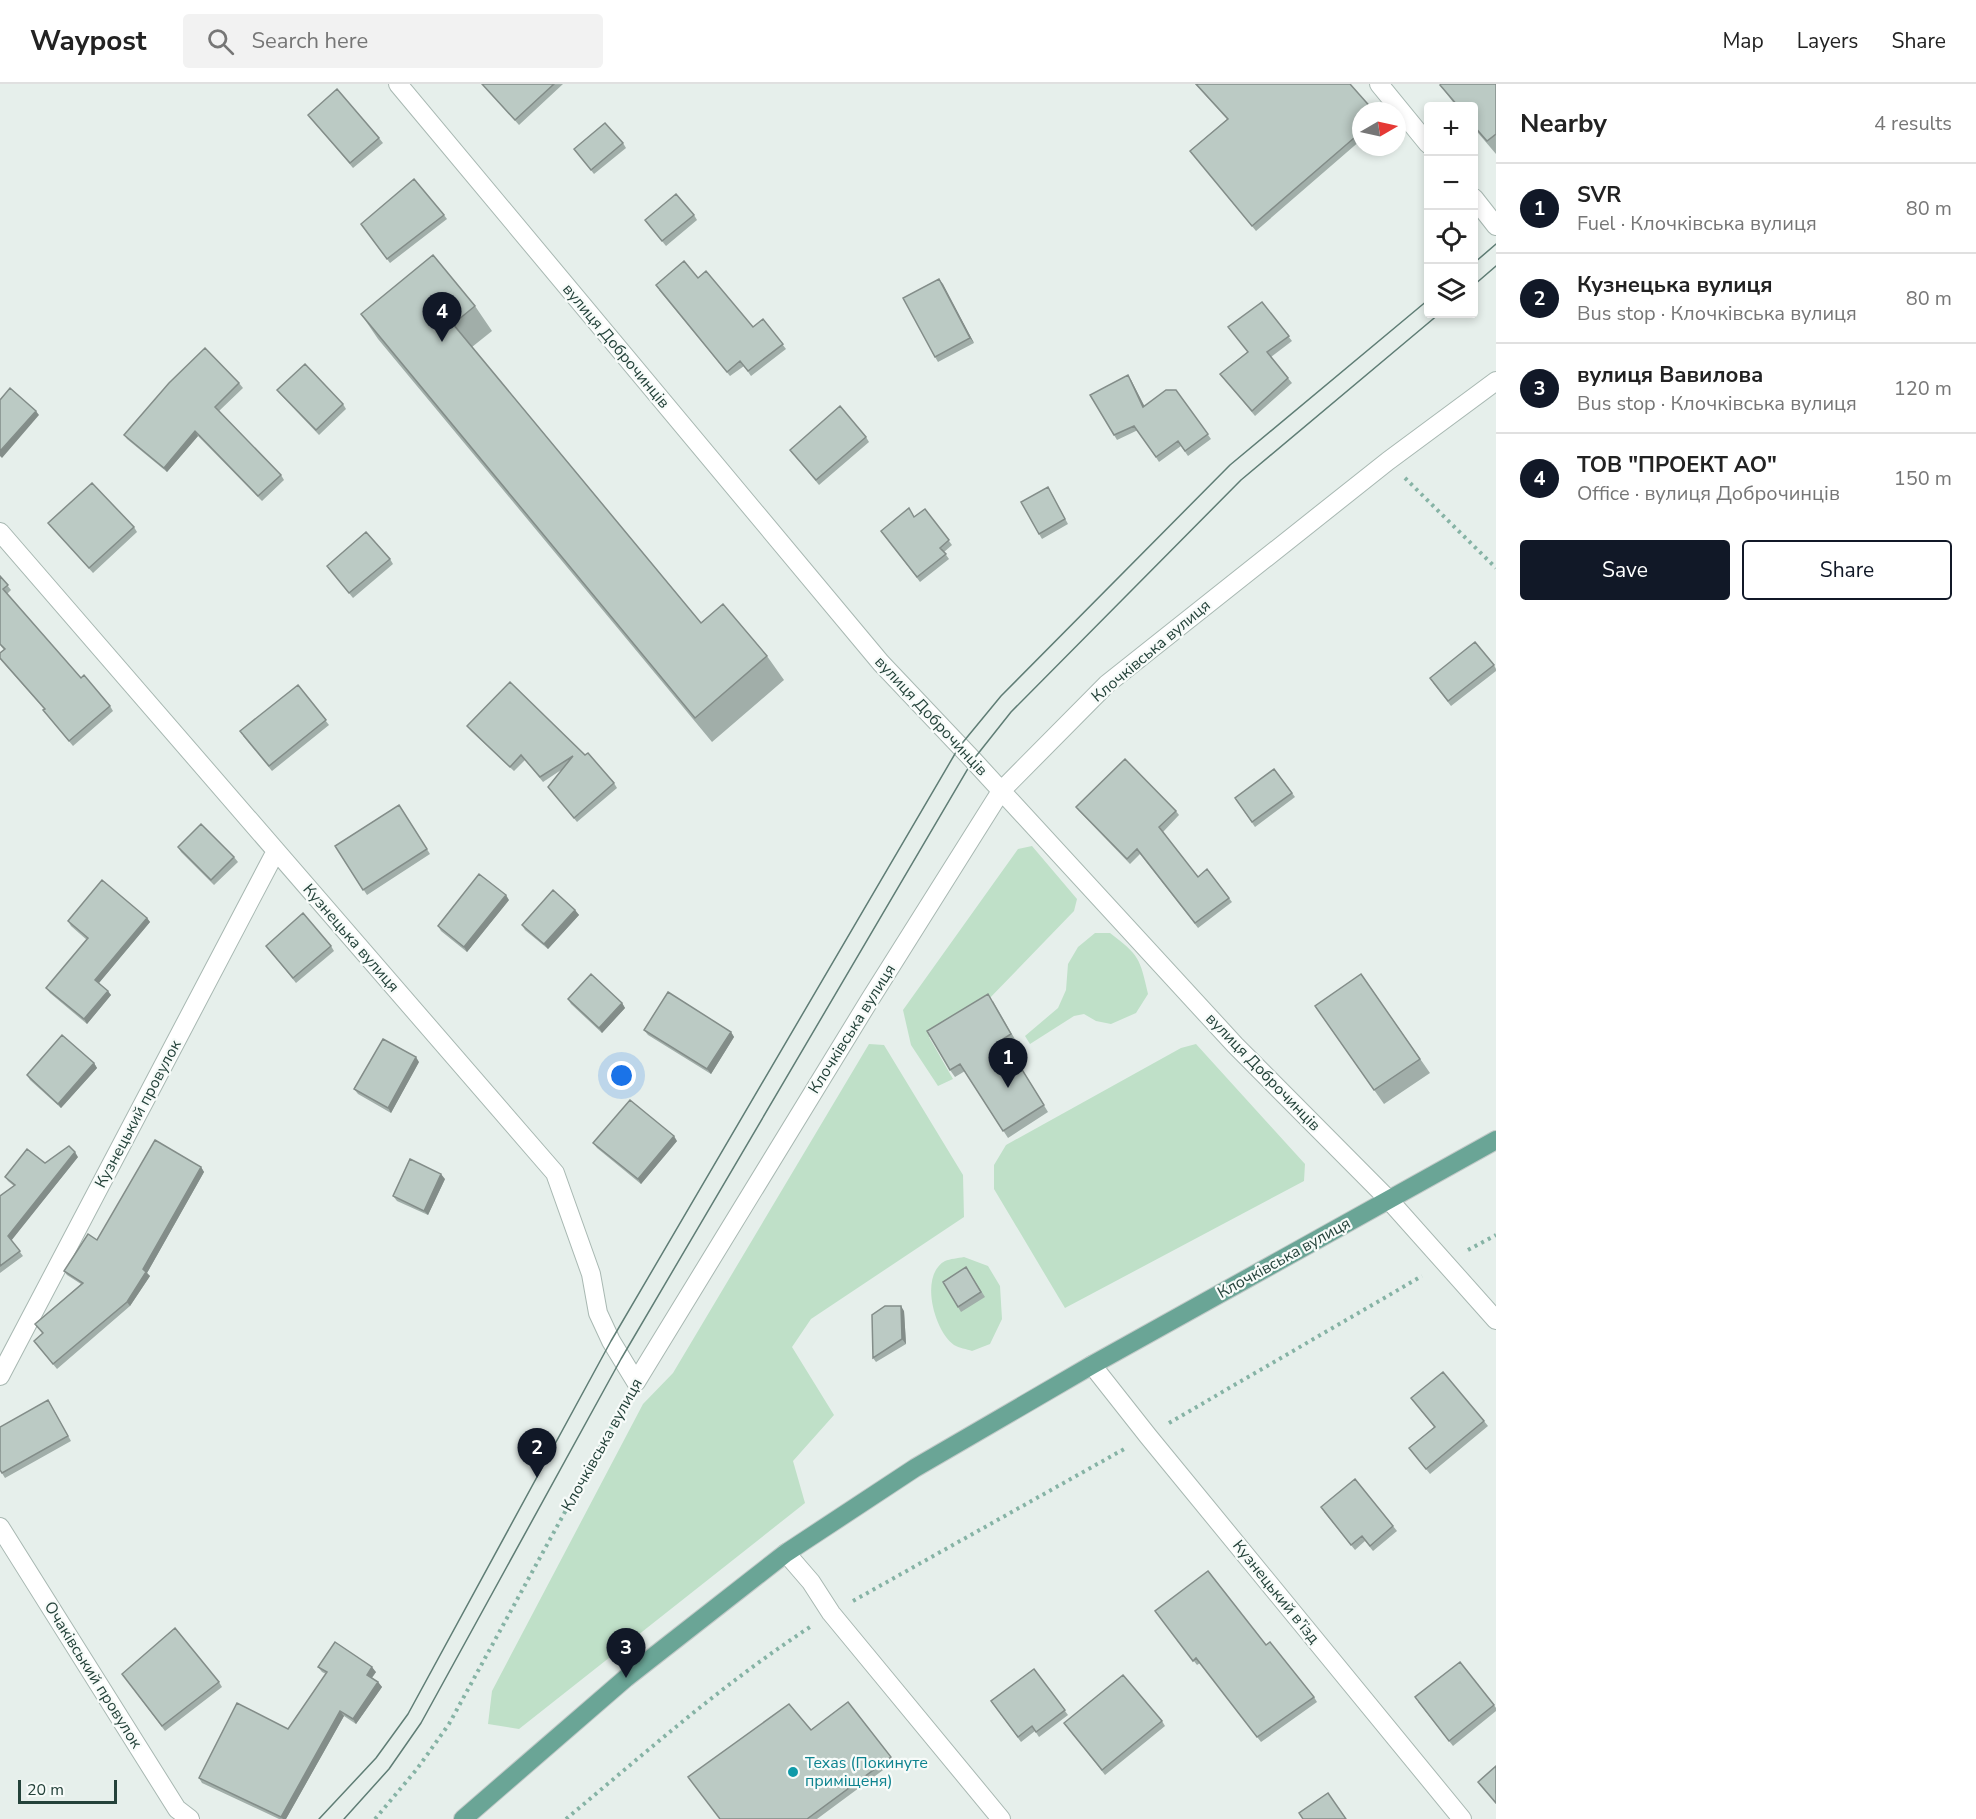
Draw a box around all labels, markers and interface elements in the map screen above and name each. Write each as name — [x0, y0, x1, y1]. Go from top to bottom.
search box — [183, 14, 603, 68]
text: Waypost — [30, 22, 147, 60]
icon: search — [204, 25, 237, 58]
text: Search here — [252, 26, 368, 56]
text: Map — [1722, 27, 1764, 55]
text: Layers — [1797, 27, 1858, 55]
text: Share — [1891, 27, 1946, 55]
north arrow — [1352, 102, 1406, 156]
map controls — [1424, 102, 1478, 318]
button: + — [1424, 102, 1478, 156]
text: Nearby — [1520, 106, 1607, 141]
text: 4 results — [1874, 110, 1952, 137]
button: − — [1424, 156, 1478, 210]
text: SVR — [1577, 180, 1621, 210]
text: 1 — [1534, 195, 1546, 222]
text: 80 m — [1906, 195, 1952, 222]
button: locate — [1424, 210, 1478, 264]
text: Fuel · Клочківська вулиця — [1577, 210, 1817, 237]
button: layers — [1424, 264, 1478, 318]
text: Кузнецька вулиця — [1577, 270, 1773, 300]
street label: вулиця Доброчинців — [557, 279, 675, 413]
text: 2 — [1534, 285, 1546, 312]
text: 80 m — [1906, 285, 1952, 312]
pin: 4 — [422, 292, 462, 342]
text: Bus stop · Клочківська вулиця — [1577, 300, 1857, 327]
text: вулиця Вавилова — [1577, 360, 1763, 390]
text: 3 — [1534, 375, 1546, 402]
text: 120 m — [1894, 375, 1952, 402]
text: Bus stop · Клочківська вулиця — [1577, 390, 1857, 417]
text: ТОВ "ПРОЕКТ АО" — [1577, 450, 1777, 480]
text: 4 — [1534, 465, 1546, 492]
text: 150 m — [1894, 465, 1952, 492]
text: Office · вулиця Доброчинців — [1577, 480, 1840, 507]
button: Save — [1520, 540, 1730, 600]
button: Share — [1742, 540, 1952, 600]
street label: Клочківська вулиця — [1087, 595, 1215, 707]
street label: вулиця Доброчинців — [870, 651, 993, 781]
street label: Кузнецька вулиця — [298, 879, 404, 997]
street label: Клочківська вулиця — [803, 960, 901, 1098]
street label: вулиця Доброчинців — [1201, 1008, 1325, 1136]
street label: Кузнецький провулок — [90, 1036, 187, 1192]
pin: 1 — [988, 1038, 1028, 1088]
your location — [607, 1061, 636, 1090]
street label: Клочківська вулиця — [1213, 1212, 1355, 1304]
street label: Клочківська вулиця — [556, 1374, 648, 1516]
pin: 2 — [518, 1428, 556, 1478]
street label: Кузнецький в’їзд — [1227, 1536, 1325, 1649]
street label: Очаківський провулок — [39, 1597, 148, 1753]
pin: 3 — [606, 1628, 646, 1678]
place label: Texas (Покинуте приміщеня) — [805, 1752, 928, 1792]
marker: Texas (Покинуте приміщеня) — [786, 1765, 800, 1779]
scale bar — [18, 1777, 117, 1804]
text: 20 m — [27, 1779, 64, 1801]

